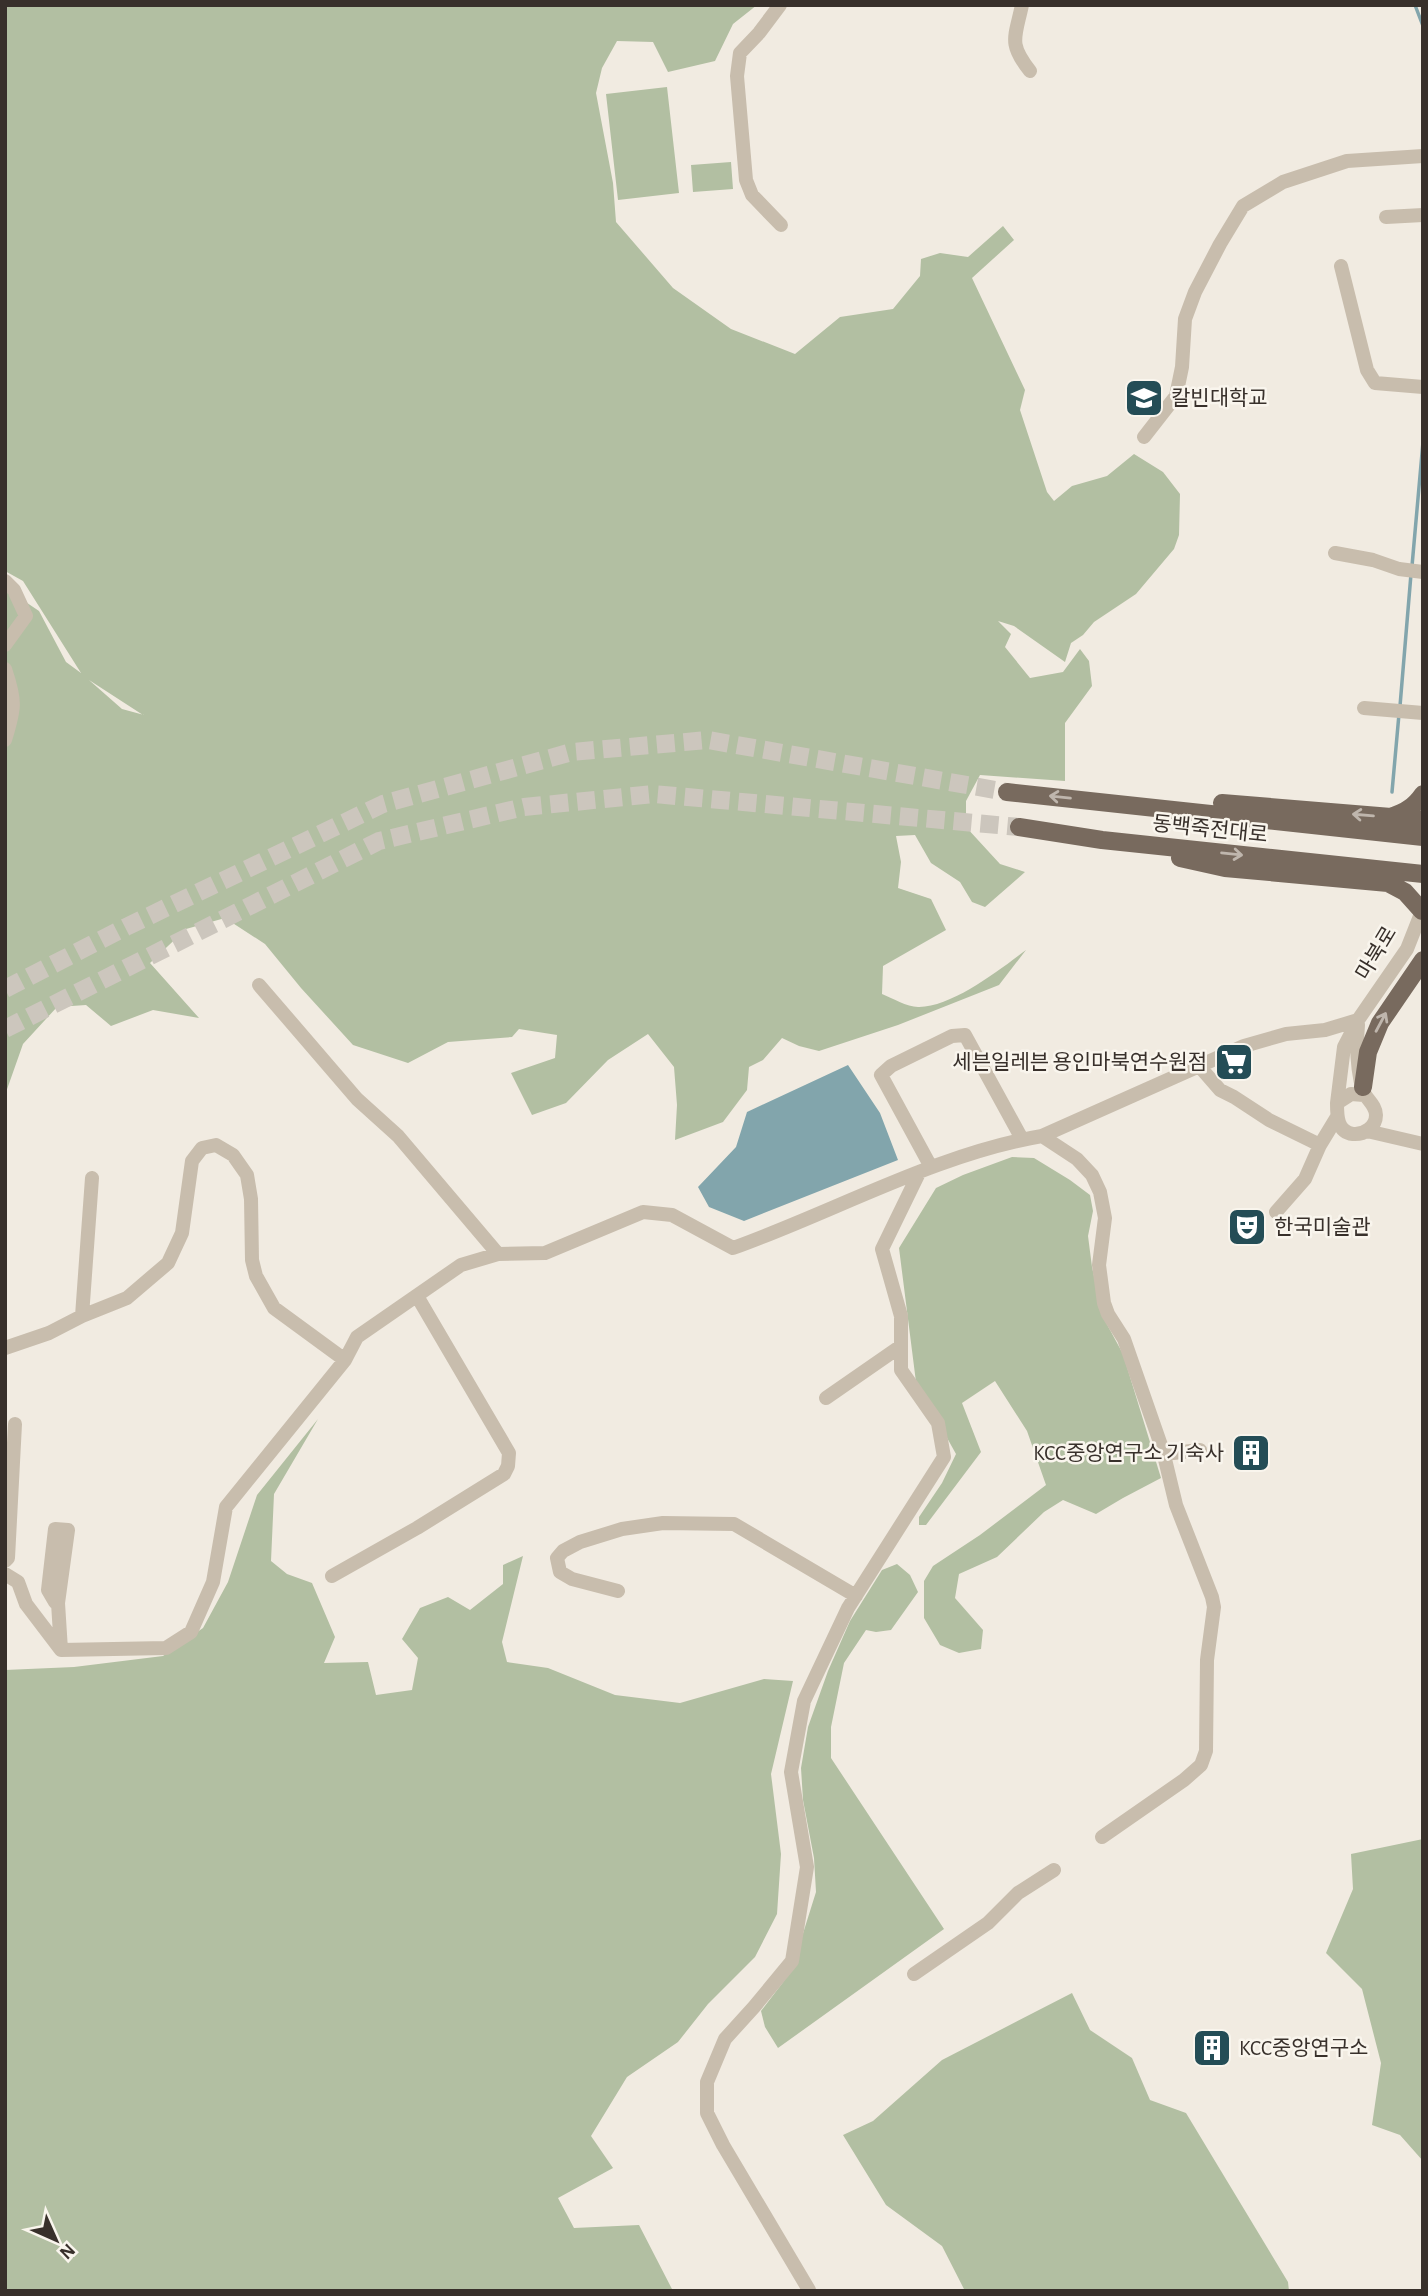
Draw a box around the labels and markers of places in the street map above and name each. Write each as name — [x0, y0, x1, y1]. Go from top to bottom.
school or university icon: 칼빈대학교 — [1123, 377, 1165, 419]
place label: 칼빈대학교 — [1171, 387, 1268, 409]
supermarket icon: 세븐일레븐 용인마북연수원점 — [1213, 1041, 1255, 1083]
place label: 세븐일레븐 용인마북연수원점 — [952, 1051, 1207, 1073]
theatre icon: 한국미술관 — [1226, 1206, 1268, 1248]
place label: 한국미술관 — [1274, 1216, 1371, 1238]
building icon: KCC중앙연구소 기숙사 — [1230, 1432, 1272, 1474]
place label: KCC중앙연구소 기숙사 — [1033, 1442, 1224, 1464]
building icon: KCC중앙연구소 — [1191, 2027, 1233, 2069]
place label: KCC중앙연구소 — [1239, 2037, 1368, 2059]

